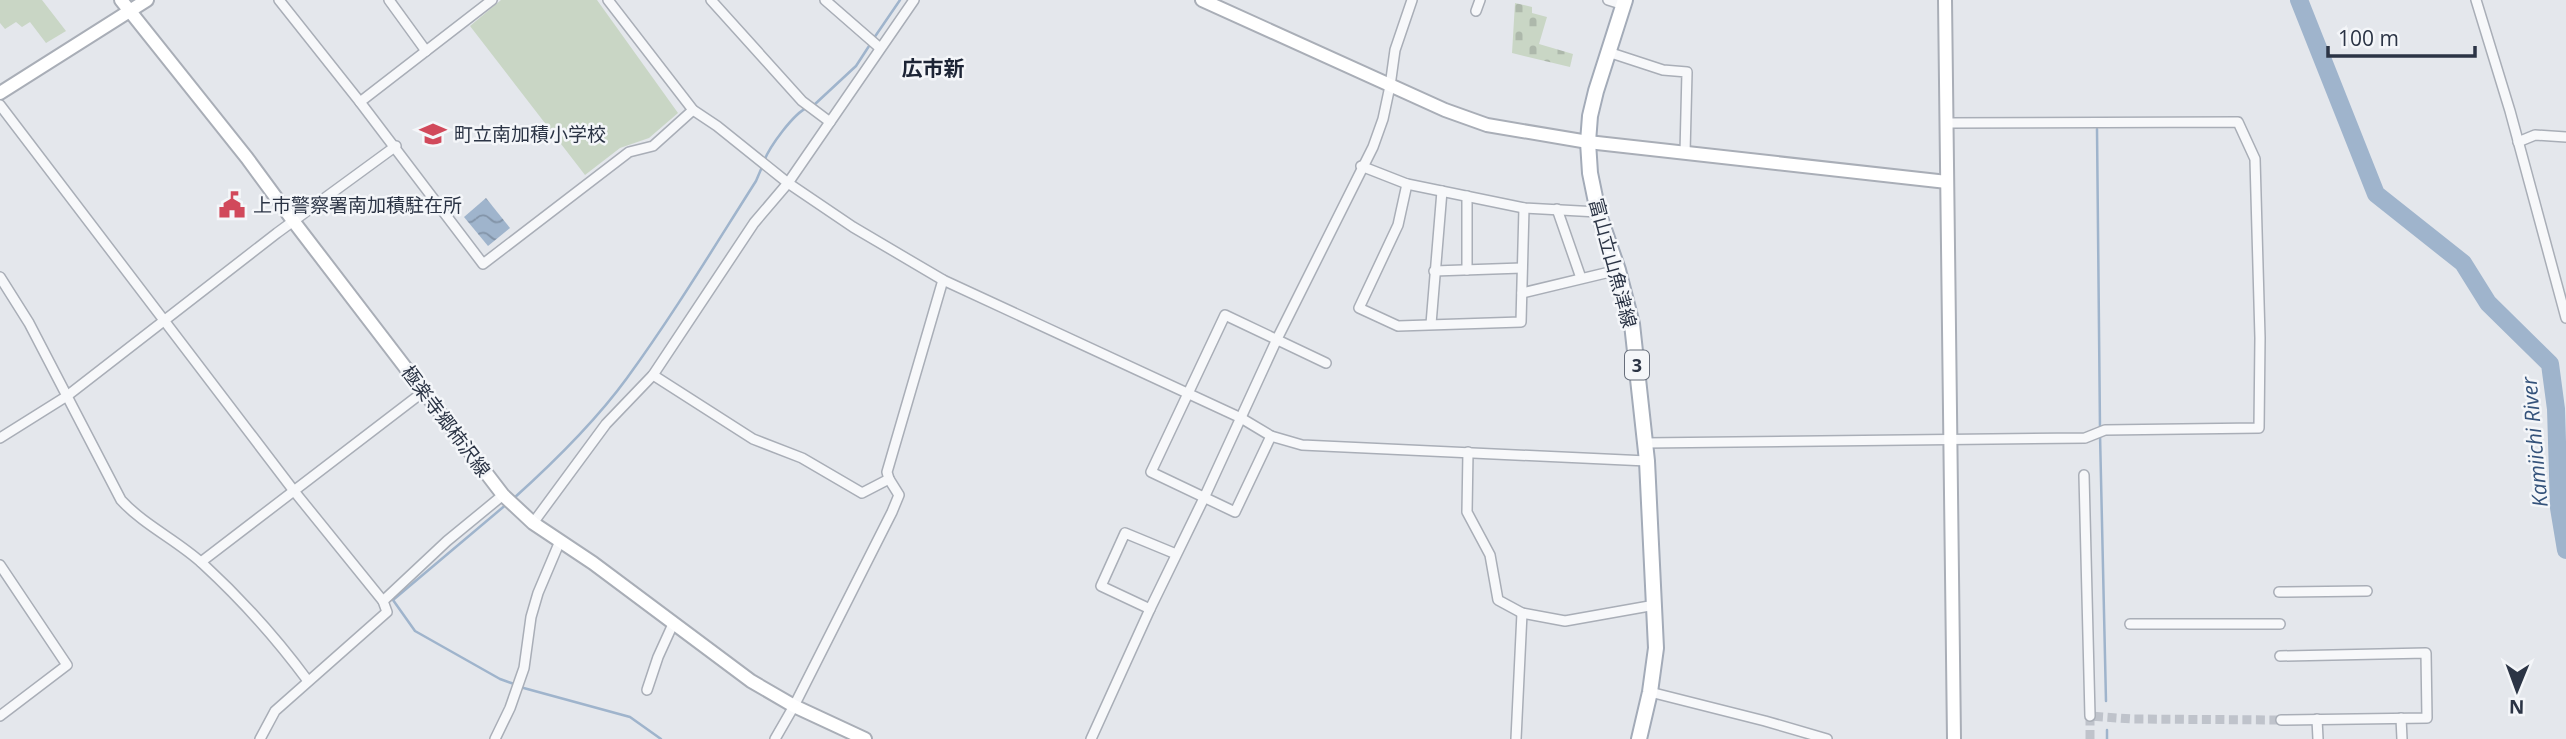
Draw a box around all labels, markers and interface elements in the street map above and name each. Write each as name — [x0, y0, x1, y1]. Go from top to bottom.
scale bar — [2328, 14, 2475, 58]
text: 100 m — [2338, 24, 2399, 52]
district label: 広市新 — [902, 54, 965, 82]
school or university icon: 町立南加積小学校 — [418, 119, 448, 149]
place label: 町立南加積小学校 — [454, 121, 606, 147]
public building icon: 上市警察署南加積駐在所 — [217, 190, 247, 220]
place label: 上市警察署南加積駐在所 — [253, 192, 462, 218]
street label: 富山立山魚津線 — [1583, 195, 1643, 331]
road number: 3 — [1625, 351, 1649, 380]
street label: 極楽寺郷柿沢線 — [396, 360, 496, 482]
water label: Kamiichi River — [2514, 375, 2554, 508]
north arrow — [2482, 655, 2552, 725]
text: N — [2509, 694, 2525, 720]

